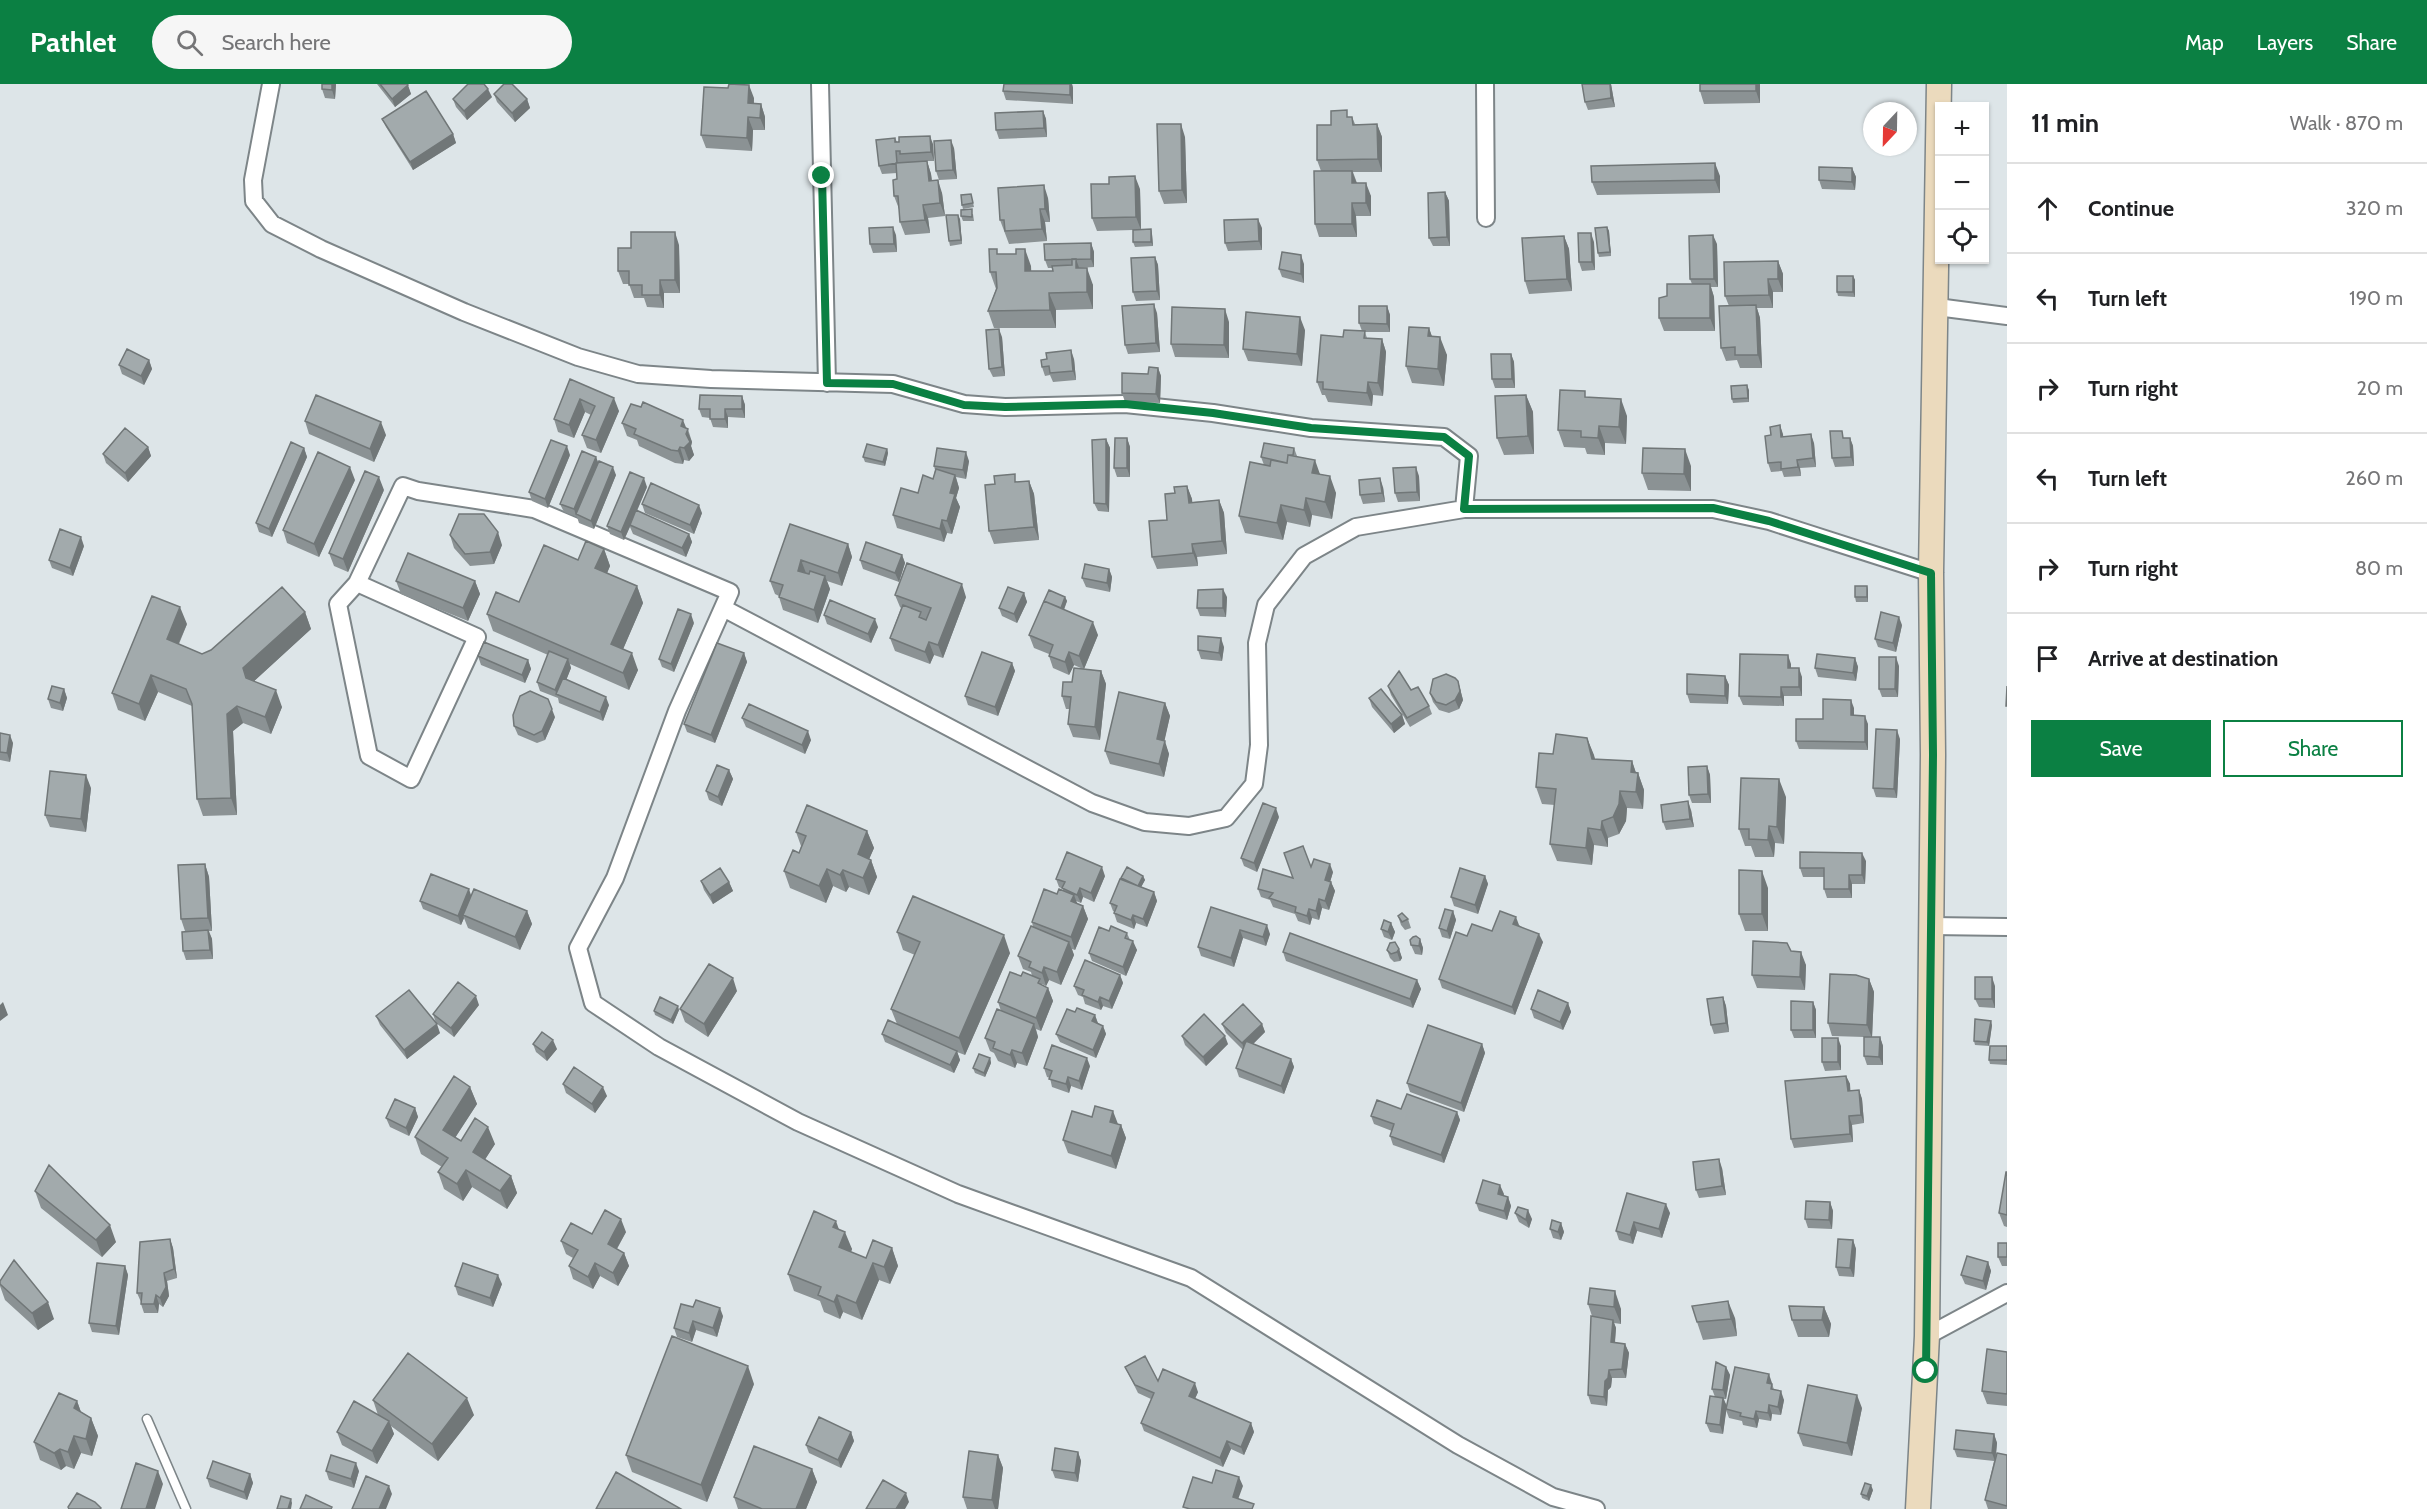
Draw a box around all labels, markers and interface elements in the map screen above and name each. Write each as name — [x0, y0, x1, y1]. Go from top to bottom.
search box — [152, 15, 572, 69]
text: Pathlet — [30, 25, 116, 59]
icon: search — [173, 26, 206, 59]
text: Search here — [221, 29, 331, 56]
text: Map — [2185, 30, 2224, 55]
text: Layers — [2257, 30, 2313, 55]
text: Share — [2346, 30, 2397, 55]
north arrow — [1863, 102, 1917, 156]
map controls — [1935, 102, 1989, 264]
button: + — [1935, 102, 1989, 156]
text: 11 min — [2031, 107, 2099, 139]
text: Walk · 870 m — [2290, 111, 2403, 135]
button: − — [1935, 156, 1989, 210]
route end — [808, 162, 834, 188]
icon: ahead — [2031, 192, 2064, 225]
text: Continue — [2088, 195, 2174, 222]
text: 320 m — [2346, 196, 2403, 220]
button: locate — [1935, 210, 1989, 264]
icon: left — [2031, 282, 2064, 315]
text: Turn left — [2088, 285, 2167, 312]
text: 190 m — [2349, 286, 2403, 310]
icon: right — [2031, 372, 2064, 405]
text: Turn right — [2088, 375, 2178, 402]
text: 20 m — [2357, 376, 2403, 400]
icon: left — [2031, 462, 2064, 495]
text: Turn left — [2088, 465, 2167, 492]
text: 260 m — [2345, 466, 2403, 490]
icon: right — [2031, 552, 2064, 585]
text: Turn right — [2088, 555, 2178, 582]
text: 80 m — [2355, 556, 2403, 580]
icon: arrive — [2031, 642, 2064, 675]
text: Arrive at destination — [2088, 645, 2278, 672]
button: Save — [2031, 720, 2211, 777]
button: Share — [2223, 720, 2403, 777]
route start — [1912, 1357, 1938, 1383]

